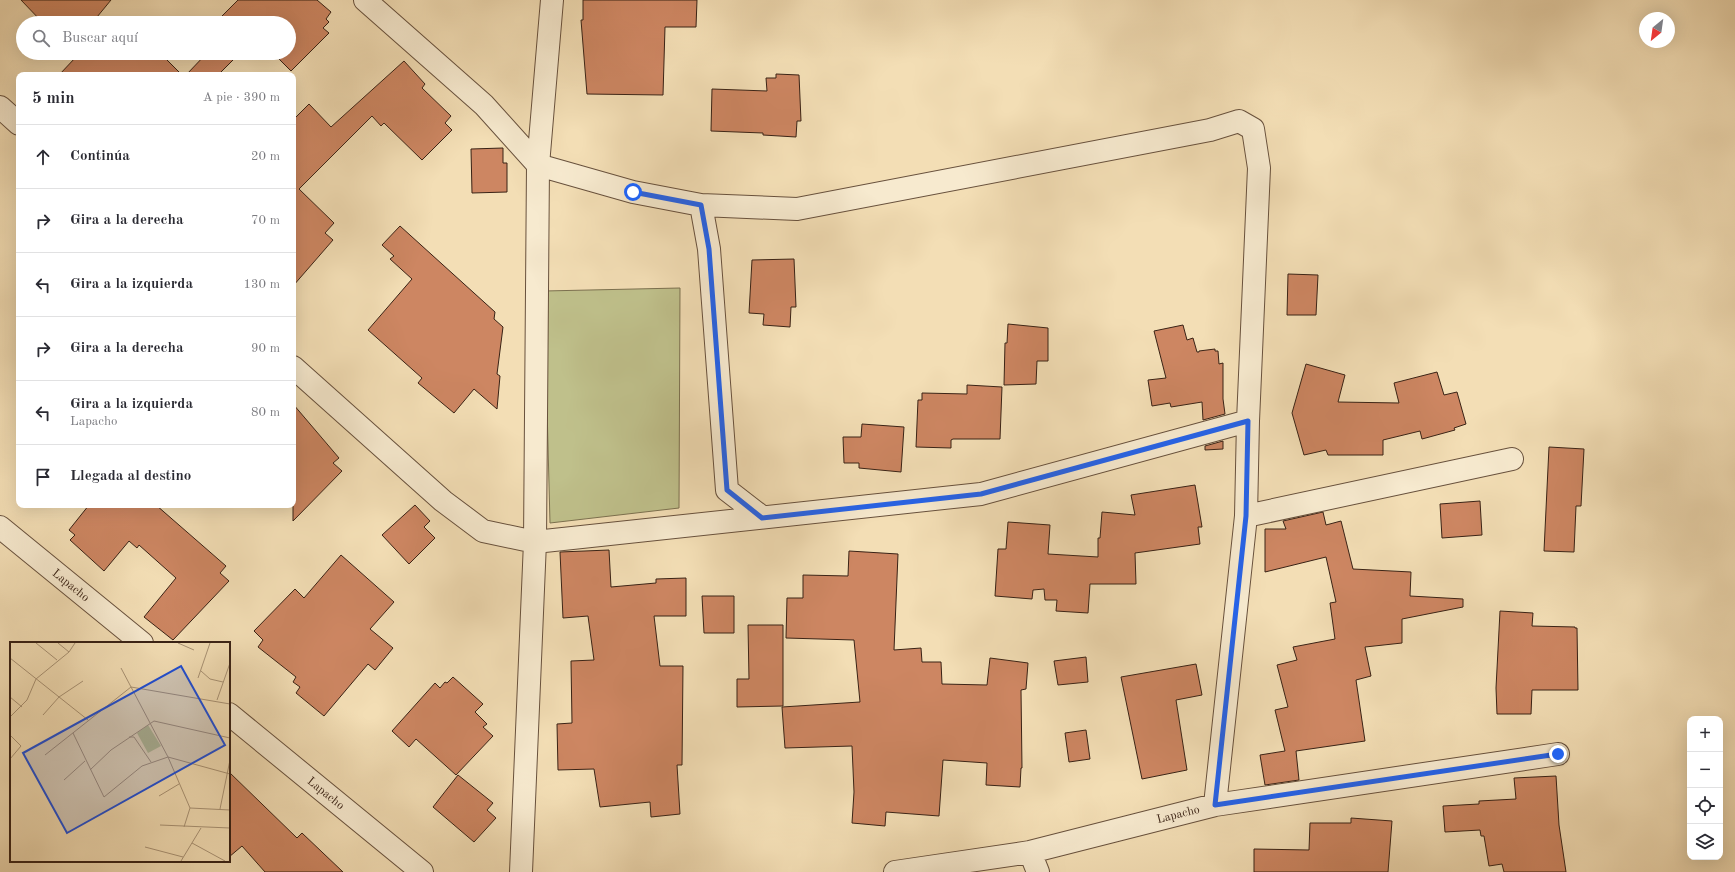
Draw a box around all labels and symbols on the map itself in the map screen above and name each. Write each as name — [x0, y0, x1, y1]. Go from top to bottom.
north arrow — [1639, 12, 1675, 48]
route start — [624, 183, 642, 201]
street label: Lapacho — [50, 567, 91, 604]
inset map — [10, 642, 230, 862]
route end — [1549, 745, 1567, 763]
street label: Lapacho — [305, 775, 346, 812]
street label: Lapacho — [1156, 804, 1201, 826]

